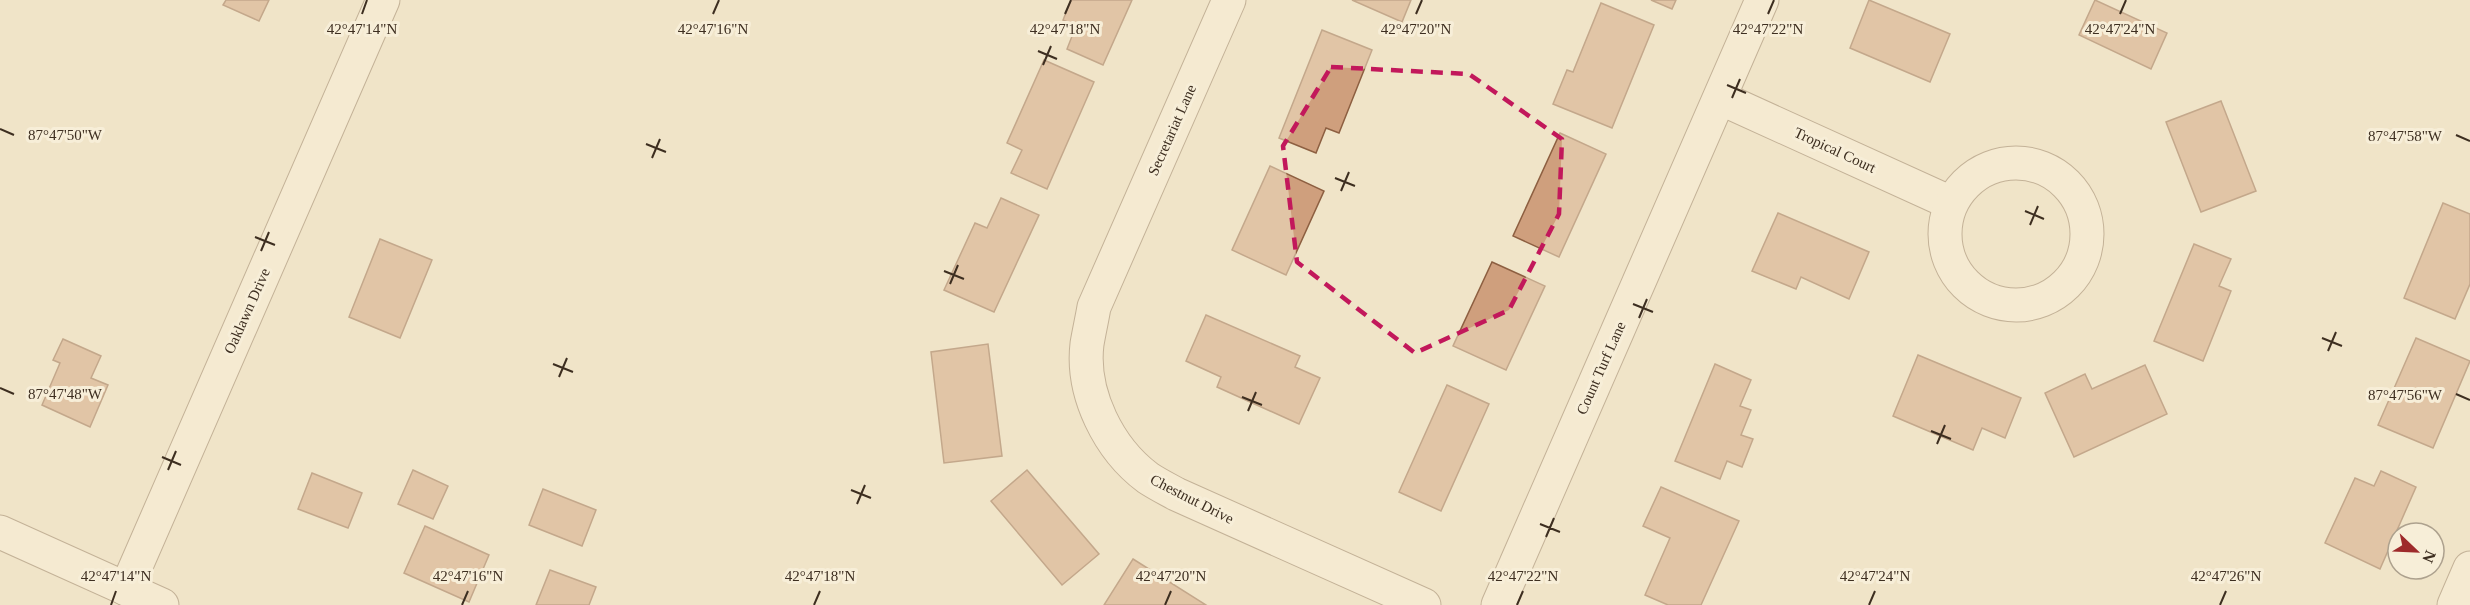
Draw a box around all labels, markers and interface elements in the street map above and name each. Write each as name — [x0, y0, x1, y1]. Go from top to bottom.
text: 42°47'14"N — [327, 21, 397, 37]
text: 42°47'16"N — [678, 21, 748, 37]
text: 42°47'18"N — [1030, 21, 1100, 37]
text: 42°47'20"N — [1381, 21, 1451, 37]
text: 42°47'22"N — [1733, 21, 1803, 37]
text: 42°47'24"N — [2085, 21, 2155, 37]
street label: Secretariat Lane — [1145, 82, 1199, 178]
street label: Tropical Court — [1792, 124, 1879, 176]
text: 87°47'50"W — [28, 127, 103, 143]
text: 87°47'58"W — [2368, 128, 2443, 144]
street label: Oaklawn Drive — [221, 265, 273, 356]
street label: Count Turf Lane — [1573, 319, 1629, 417]
text: 87°47'48"W — [28, 386, 103, 402]
text: 87°47'56"W — [2368, 387, 2443, 403]
street label: Chestnut Drive — [1148, 471, 1237, 527]
north arrow — [2386, 521, 2446, 581]
text: N — [2419, 548, 2439, 566]
text: 42°47'14"N — [81, 568, 151, 584]
text: 42°47'16"N — [433, 568, 503, 584]
text: 42°47'18"N — [785, 568, 855, 584]
text: 42°47'20"N — [1136, 568, 1206, 584]
text: 42°47'22"N — [1488, 568, 1558, 584]
text: 42°47'24"N — [1840, 568, 1910, 584]
text: 42°47'26"N — [2191, 568, 2261, 584]

